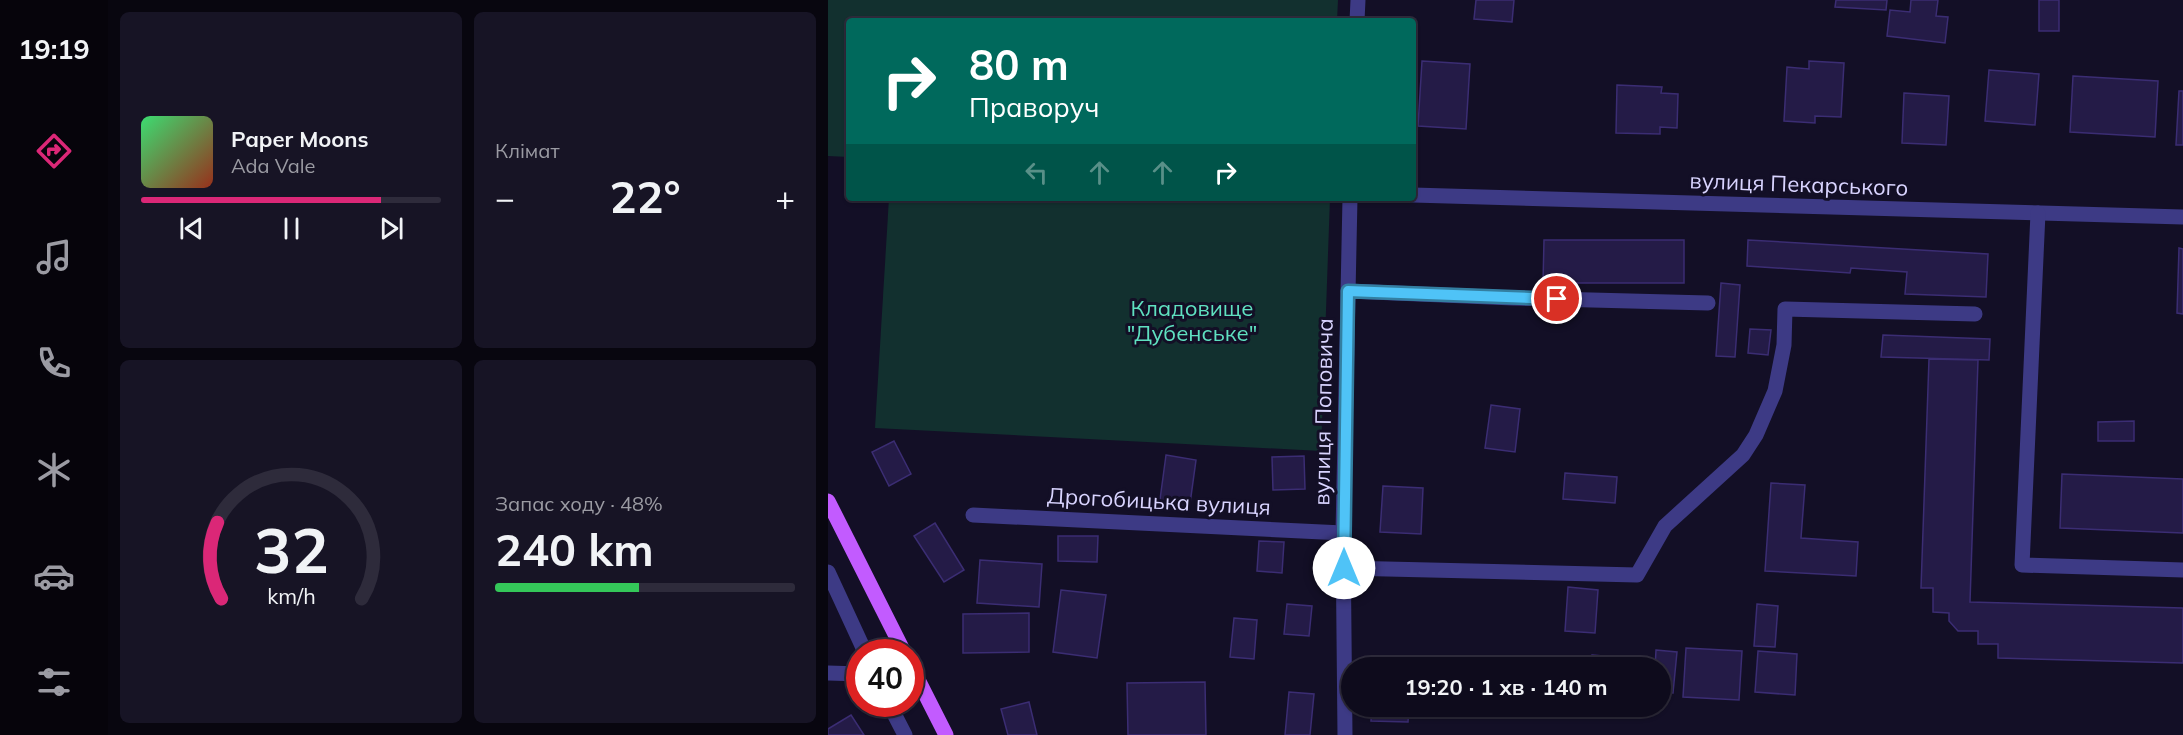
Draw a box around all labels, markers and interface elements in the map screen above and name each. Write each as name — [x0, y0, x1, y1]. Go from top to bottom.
text: 19:19 — [18, 32, 90, 66]
text: 80 m — [969, 38, 1069, 91]
icon: right — [870, 42, 948, 120]
text: Праворуч — [969, 90, 1099, 124]
text: Paper Moons — [231, 125, 369, 153]
icon: directions — [33, 130, 75, 172]
text: Клімат — [495, 138, 560, 163]
text: Ada Vale — [231, 153, 315, 178]
icon: left — [1020, 156, 1053, 189]
icon: ahead — [1083, 156, 1116, 189]
icon: ahead — [1146, 156, 1179, 189]
icon: right — [1209, 156, 1242, 189]
street label: вулиця Пекарського — [1689, 166, 1909, 202]
text: 22° — [609, 168, 681, 224]
text: − — [495, 177, 515, 218]
text: + — [775, 177, 795, 218]
icon: previous — [175, 212, 208, 245]
icon: pause — [275, 212, 308, 245]
icon: next — [375, 212, 408, 245]
icon: music — [33, 236, 75, 278]
pin — [1531, 273, 1582, 324]
icon: arrive — [1540, 282, 1573, 315]
park label: Кладовище "Дубенське" — [1127, 294, 1257, 347]
street label: вулиця Поповича — [1307, 318, 1339, 506]
icon: phone — [33, 342, 75, 384]
icon: climate — [33, 449, 75, 491]
street label: Дрогобицька вулиця — [1046, 481, 1272, 521]
text: Запас ходу · 48% — [495, 491, 663, 516]
text: 32 — [254, 510, 328, 589]
text: 240 km — [495, 521, 654, 577]
position arrow — [1312, 536, 1376, 600]
icon: car — [33, 555, 75, 597]
text: km/h — [267, 582, 315, 609]
speed limit sign: 40 — [846, 639, 924, 717]
icon: filters — [33, 661, 75, 703]
text: 19:20 · 1 хв · 140 m — [1404, 673, 1608, 701]

